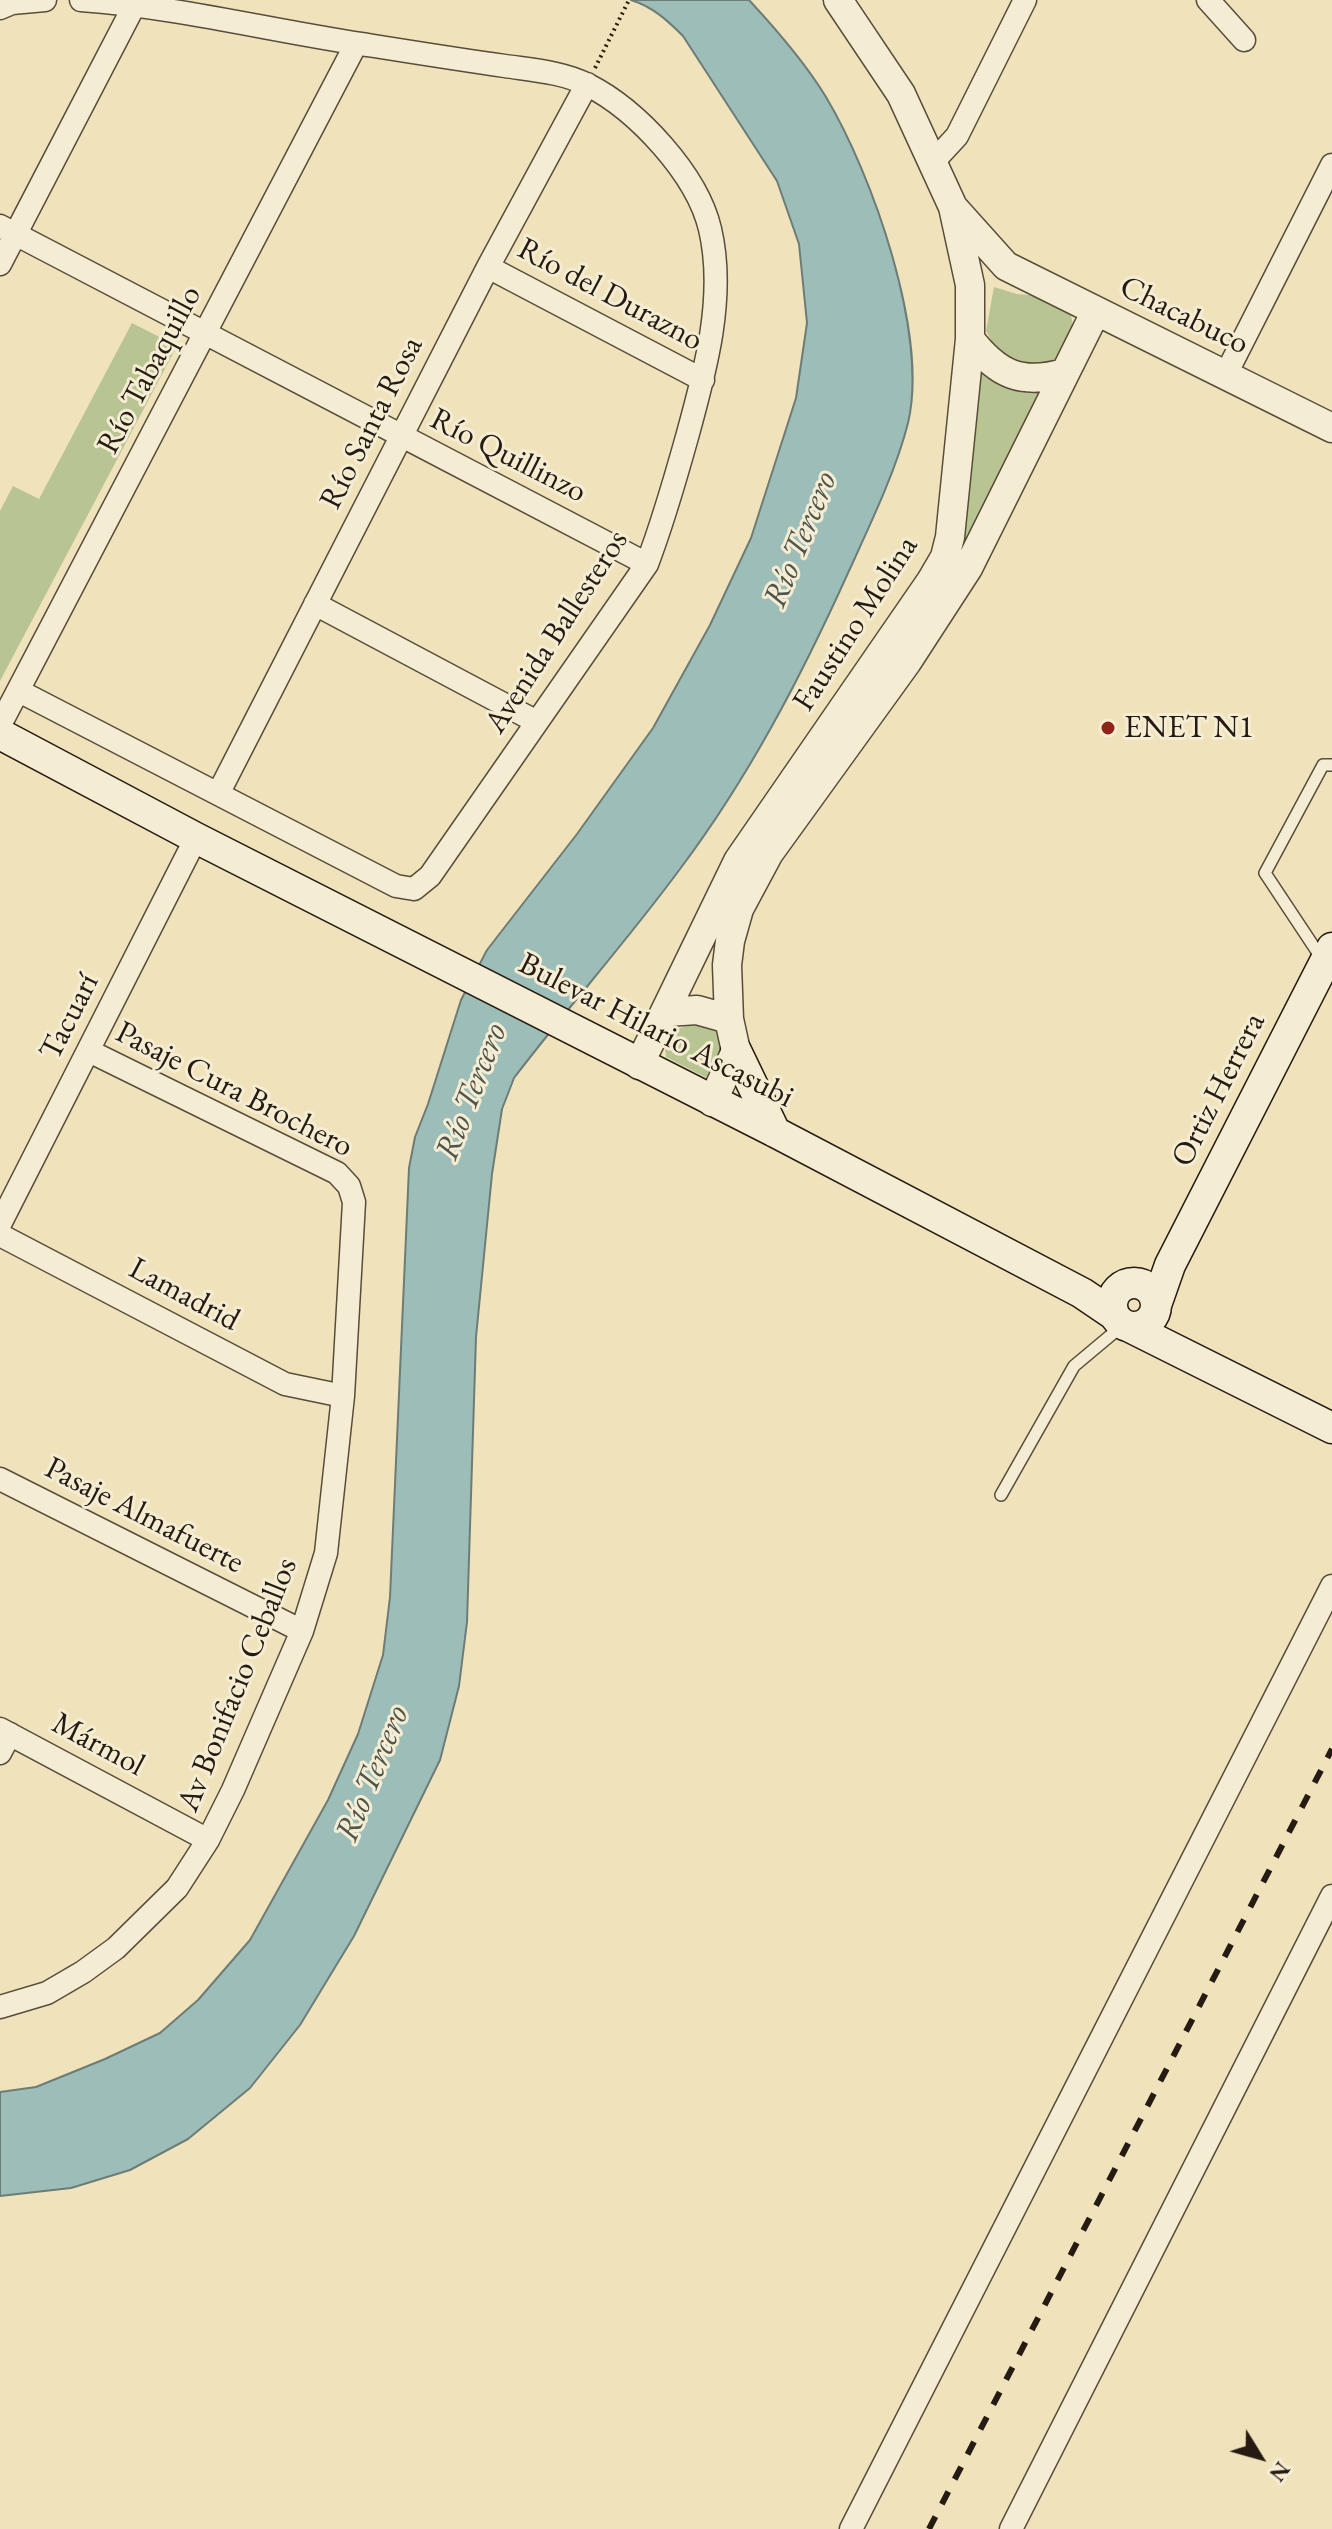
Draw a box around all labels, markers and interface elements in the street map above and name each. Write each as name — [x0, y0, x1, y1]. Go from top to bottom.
street label: Río del Durazno — [511, 230, 709, 360]
street label: Chacabuco — [1113, 268, 1255, 364]
street label: Río Tabaquillo — [90, 279, 210, 461]
street label: Río Santa Rosa — [312, 330, 432, 516]
street label: Río Quillinzo — [424, 400, 592, 512]
water label: Río Tercero — [755, 466, 847, 614]
street label: Avenida Ballesteros — [477, 523, 637, 741]
street label: Faustino Molina — [785, 529, 927, 719]
place label: ENET N1 — [1124, 709, 1254, 747]
marker: ENET N1 — [1099, 719, 1117, 737]
street label: Bulevar Hilario Ascasubi — [512, 945, 800, 1117]
street label: Tacuarí — [32, 967, 108, 1067]
street label: Ortiz Herrera — [1164, 1007, 1274, 1173]
street label: Pasaje Cura Brochero — [109, 1014, 359, 1166]
water label: Río Tercero — [427, 1018, 517, 1166]
street label: Lamadrid — [122, 1250, 246, 1340]
street label: Pasaje Almafuerte — [38, 1449, 250, 1583]
street label: Av Bonifacio Ceballos — [170, 1553, 306, 1817]
water label: Río Tercero — [327, 1700, 419, 1848]
street label: Mármol — [45, 1705, 151, 1785]
north arrow — [1220, 2417, 1300, 2497]
text: N — [1263, 2456, 1297, 2488]

